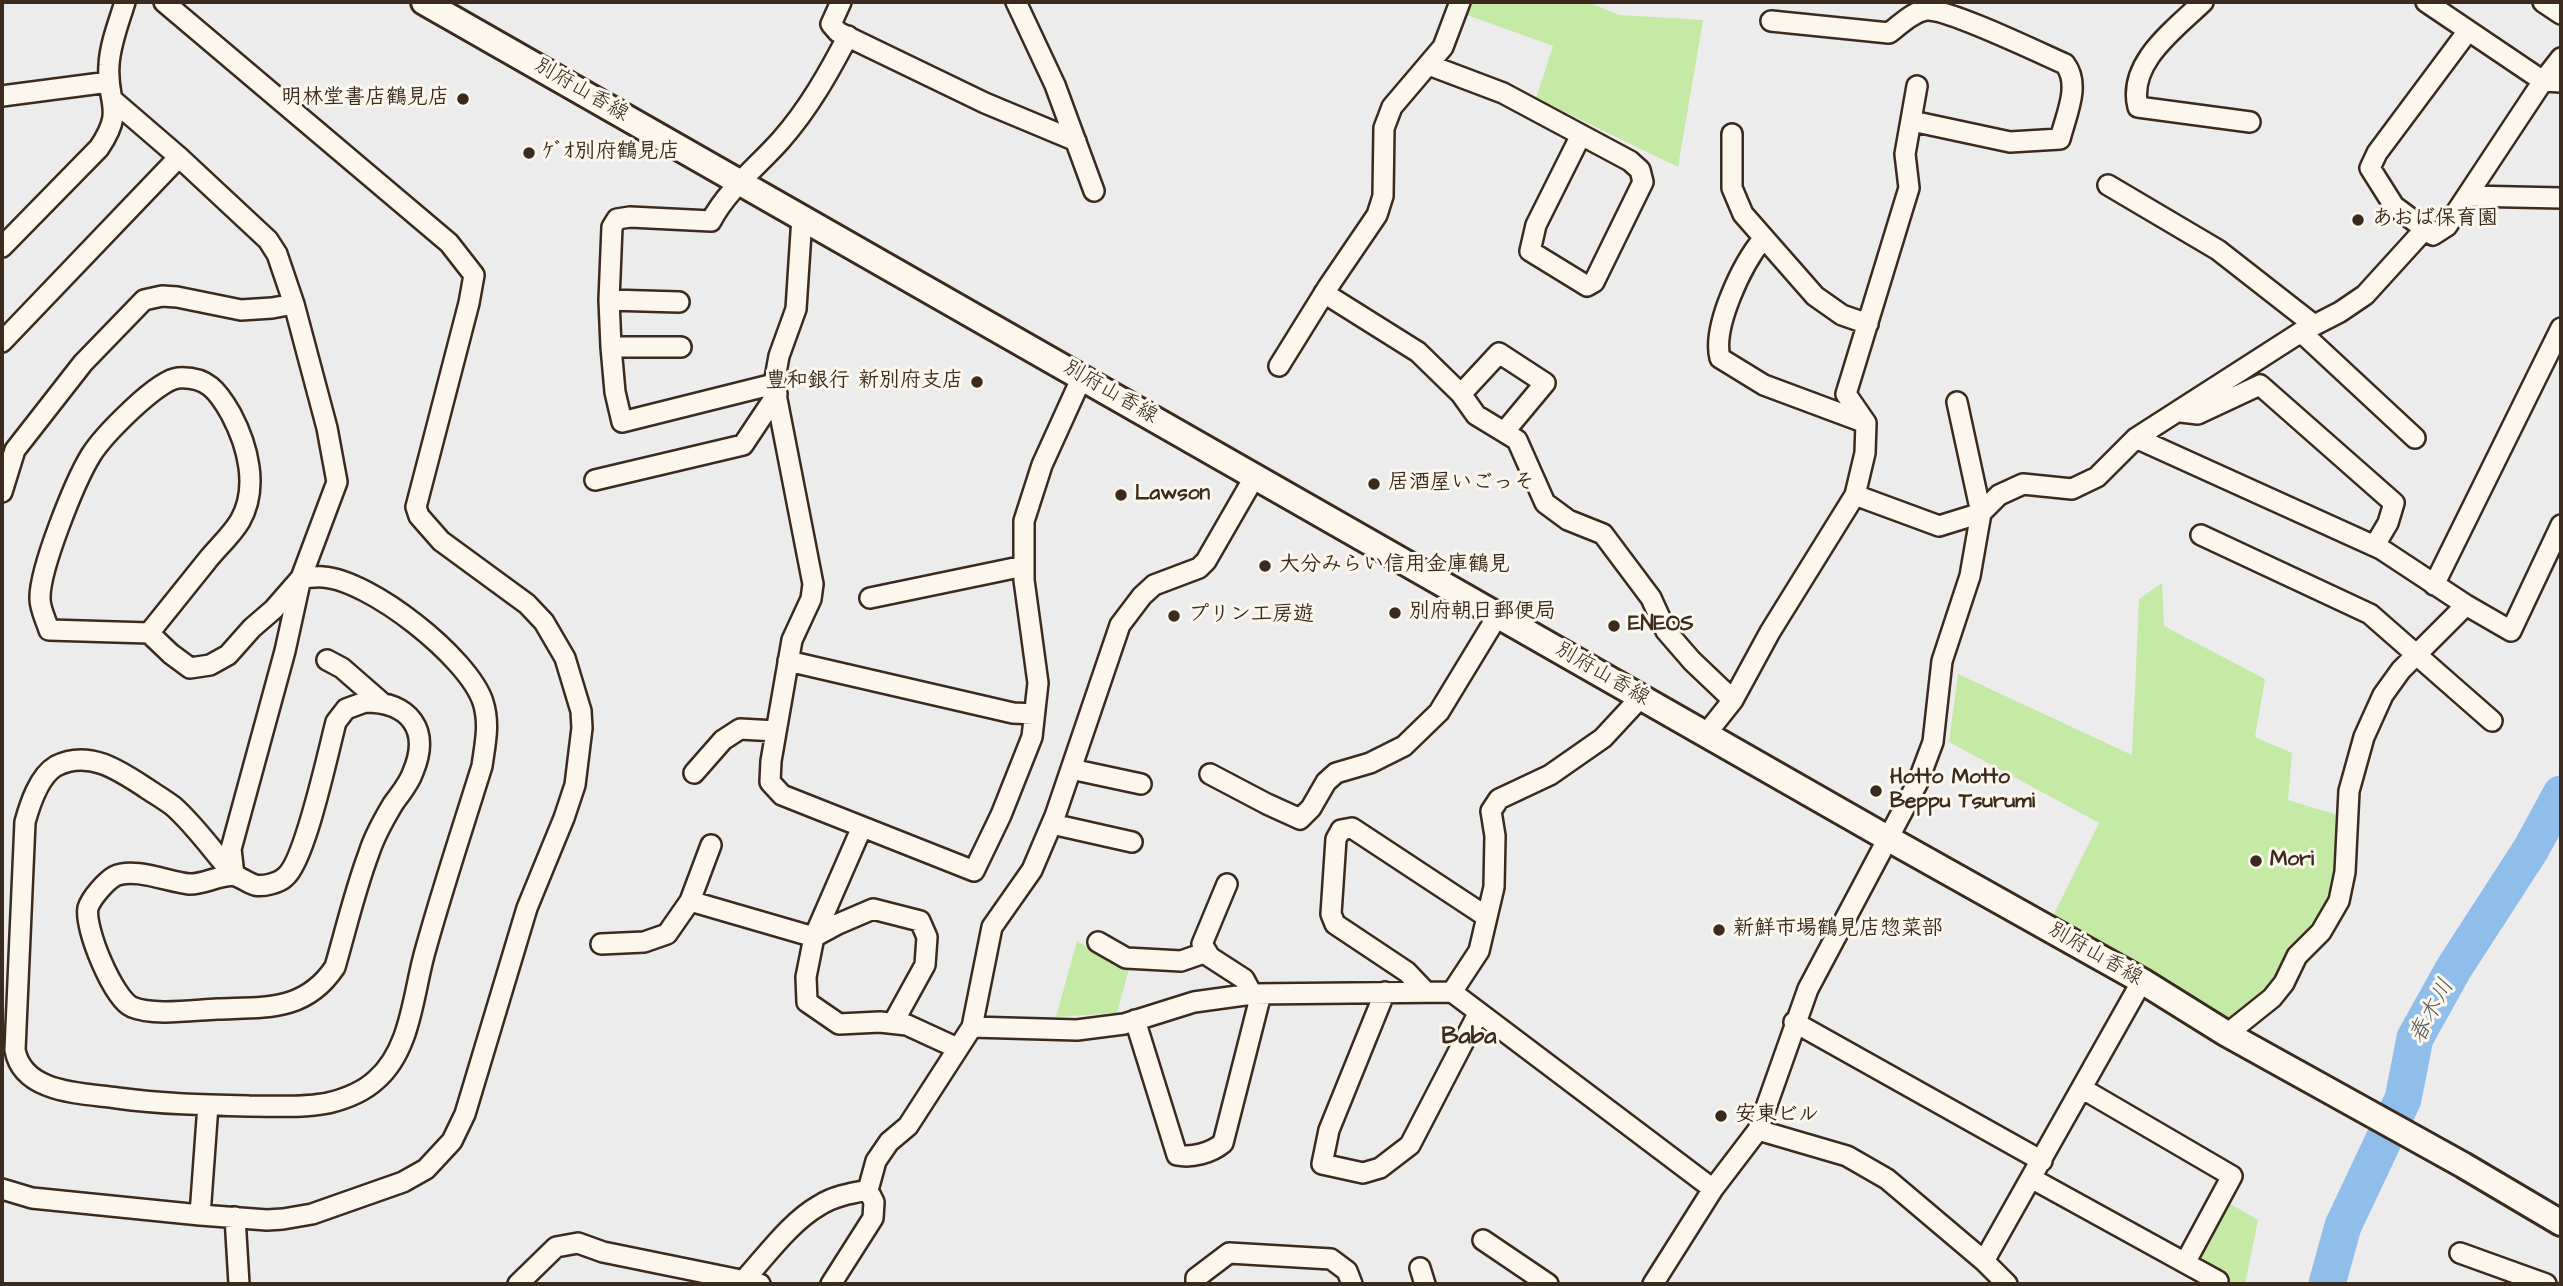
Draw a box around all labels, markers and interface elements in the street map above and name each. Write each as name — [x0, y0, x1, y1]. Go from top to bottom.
street label: 別府山香線 — [529, 54, 633, 128]
place label: 明林堂書店鶴見店 — [281, 86, 449, 112]
marker: 明林堂書店鶴見店 — [455, 91, 471, 107]
place label: ｹﾞｵ別府鶴見店 — [543, 140, 679, 166]
marker: ｹﾞｵ別府鶴見店 — [521, 145, 537, 161]
place label: あおば保育園 — [2372, 207, 2498, 233]
marker: あおば保育園 — [2350, 212, 2366, 228]
street label: 別府山香線 — [1058, 356, 1162, 430]
place label: 豊和銀行 新別府支店 — [766, 369, 963, 395]
marker: 豊和銀行 新別府支店 — [969, 374, 985, 390]
place label: 居酒屋いごっそ — [1388, 471, 1535, 497]
marker: 居酒屋いごっそ — [1366, 476, 1382, 492]
place label: Lawson — [1135, 482, 1210, 508]
marker: Lawson — [1113, 487, 1129, 503]
place label: 大分みらい信用金庫鶴見 — [1279, 553, 1510, 579]
marker: 大分みらい信用金庫鶴見 — [1257, 558, 1273, 574]
place label: 別府朝日郵便局 — [1409, 600, 1556, 626]
place label: プリン工房遊 — [1188, 603, 1314, 629]
marker: 別府朝日郵便局 — [1387, 605, 1403, 621]
marker: プリン工房遊 — [1166, 608, 1182, 624]
place label: ENEOS — [1628, 613, 1694, 639]
marker: ENEOS — [1606, 618, 1622, 634]
street label: 別府山香線 — [1550, 638, 1654, 712]
place label: Hotto Motto Beppu Tsurumi — [1890, 766, 2035, 816]
marker: Hotto Motto Beppu Tsurumi — [1868, 783, 1884, 799]
place label: Mori — [2270, 848, 2314, 874]
marker: Mori — [2248, 853, 2264, 869]
place label: 新鮮市場鶴見店惣菜部 — [1733, 917, 1943, 943]
street label: 別府山香線 — [2043, 918, 2147, 992]
marker: 新鮮市場鶴見店惣菜部 — [1711, 922, 1727, 938]
water label: 春木川 — [2405, 975, 2461, 1049]
district label: Baba — [1442, 1024, 1496, 1052]
place label: 安東ビル — [1735, 1103, 1819, 1129]
marker: 安東ビル — [1713, 1108, 1729, 1124]

